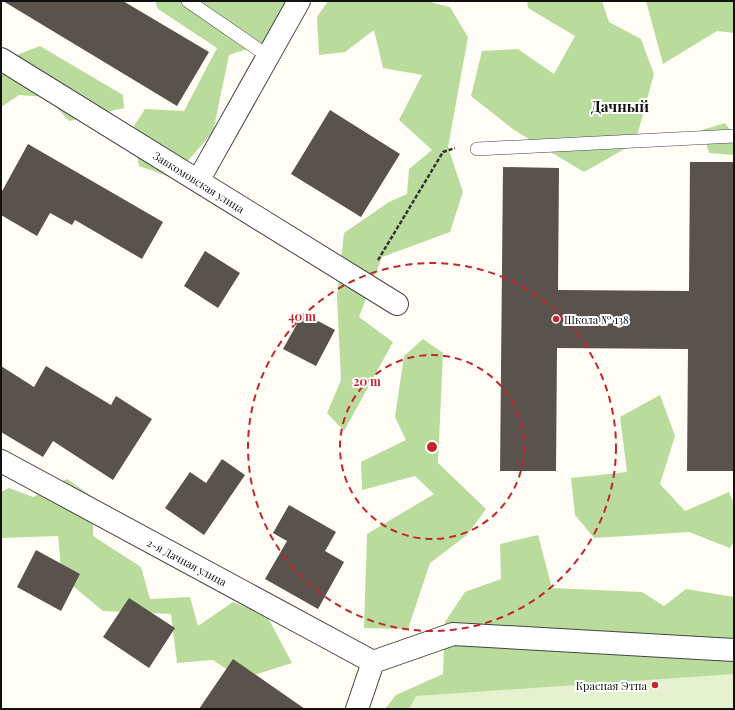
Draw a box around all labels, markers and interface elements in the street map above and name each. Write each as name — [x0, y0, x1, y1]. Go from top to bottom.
district label: Дачный — [591, 96, 649, 116]
street label: Завкомовская улица — [151, 148, 248, 216]
text: 40 m — [288, 308, 316, 324]
place label: Школа № 138 — [564, 312, 629, 327]
marker: Школа № 138 — [551, 314, 561, 324]
text: 20 m — [353, 373, 381, 389]
centre of rings — [425, 440, 439, 454]
street label: 2-я Дачная улица — [145, 535, 230, 590]
place label: Красная Этна — [576, 678, 648, 693]
marker: Красная Этна — [650, 680, 660, 690]

